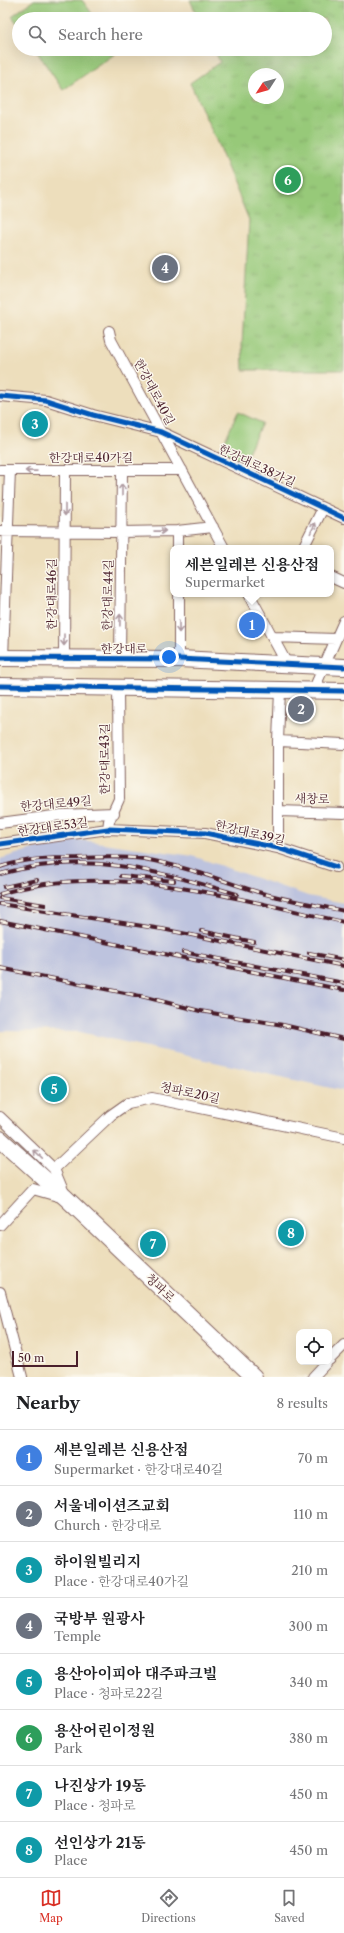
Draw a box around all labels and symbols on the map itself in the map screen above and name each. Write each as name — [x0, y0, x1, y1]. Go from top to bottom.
north arrow — [248, 68, 284, 104]
pin: 6 — [275, 165, 301, 195]
pin: 4 — [152, 253, 178, 283]
street label: 한강대로40길 — [131, 356, 178, 427]
pin: 3 — [22, 409, 48, 439]
street label: 한강대로38가길 — [216, 441, 298, 490]
street label: 한강대로40가길 — [49, 450, 133, 465]
one-way arrow — [25, 467, 38, 475]
one-way arrow — [118, 484, 126, 497]
one-way arrow — [61, 503, 69, 516]
one-way arrow — [309, 522, 317, 534]
one-way arrow — [153, 528, 166, 535]
street label: 한강대로46길 — [44, 558, 59, 630]
street label: 한강대로44길 — [99, 559, 116, 631]
pin: 1 — [239, 610, 265, 640]
one-way arrow — [116, 614, 124, 627]
one-way arrow — [175, 620, 183, 633]
one-way arrow — [60, 633, 68, 646]
street label: 한강대로 — [101, 641, 148, 656]
your location — [159, 647, 179, 667]
pin: 2 — [288, 694, 314, 724]
street label: 한강대로43길 — [97, 723, 112, 795]
street label: 새창로 — [294, 790, 330, 807]
street label: 한강대로49길 — [19, 793, 92, 814]
street label: 한강대로53길 — [17, 814, 89, 839]
street label: 한강대로39길 — [214, 817, 287, 848]
pin: 5 — [41, 1074, 67, 1104]
street label: 청파로20길 — [159, 1079, 221, 1106]
one-way arrow — [33, 1150, 44, 1159]
pin: 8 — [278, 1218, 304, 1248]
pin: 7 — [140, 1229, 166, 1259]
street label: 청파로 — [143, 1270, 178, 1305]
scale bar — [12, 1349, 78, 1368]

